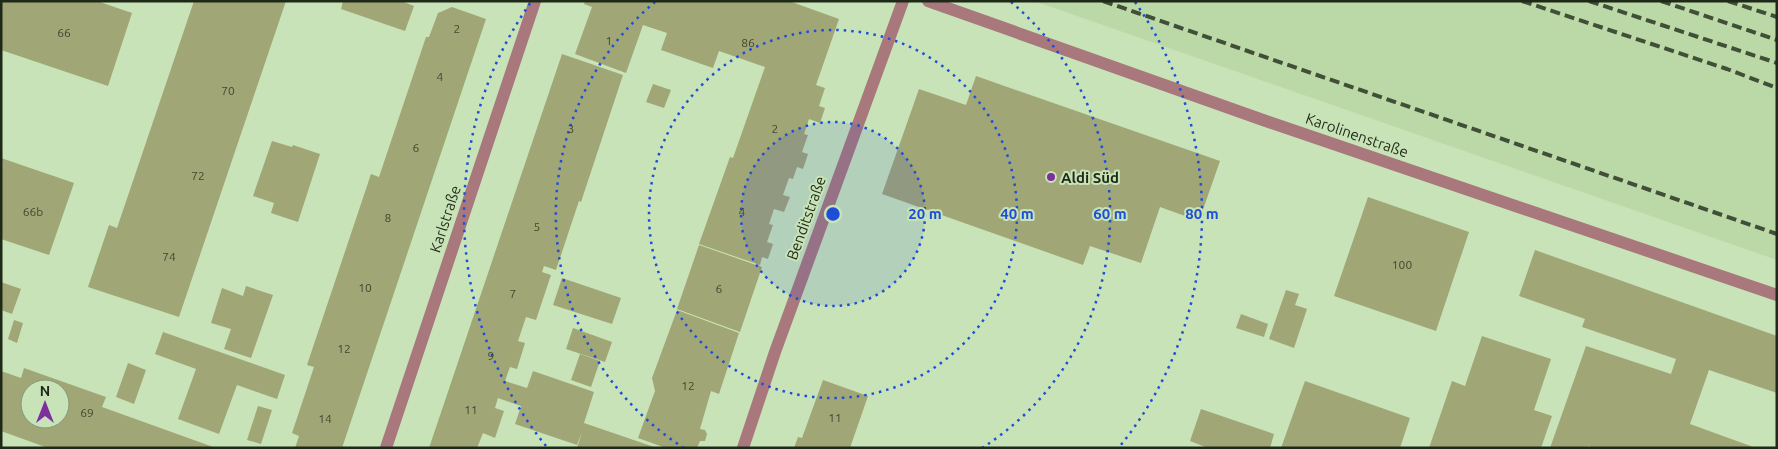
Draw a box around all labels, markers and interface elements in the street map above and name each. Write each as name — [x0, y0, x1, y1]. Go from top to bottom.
house number: 2 — [454, 22, 460, 35]
house number: 66 — [57, 26, 71, 39]
house number: 1 — [606, 34, 612, 47]
house number: 86 — [741, 36, 755, 49]
house number: 4 — [437, 70, 444, 83]
house number: 70 — [221, 84, 235, 97]
street label: Karolinenstraße — [1303, 109, 1411, 161]
house number: 3 — [568, 122, 574, 135]
house number: 2 — [772, 122, 778, 135]
house number: 6 — [413, 141, 420, 154]
house number: 72 — [191, 169, 205, 182]
place label: Aldi Süd — [1061, 169, 1119, 186]
marker: Aldi Süd — [1045, 171, 1057, 183]
street label: Benditstraße — [783, 174, 829, 262]
street label: Karlstraße — [426, 183, 464, 255]
house number: 66b — [23, 205, 43, 218]
house number: 4 — [739, 205, 746, 218]
centre of rings — [824, 205, 842, 223]
text: 20 m — [908, 205, 942, 222]
text: 40 m — [1000, 205, 1034, 222]
text: 60 m — [1093, 205, 1127, 222]
text: 80 m — [1185, 205, 1219, 222]
house number: 8 — [385, 211, 392, 224]
house number: 5 — [534, 220, 540, 233]
house number: 74 — [162, 250, 176, 263]
house number: 100 — [1392, 258, 1412, 271]
house number: 10 — [358, 281, 372, 294]
house number: 6 — [716, 282, 723, 295]
house number: 7 — [510, 287, 516, 300]
house number: 12 — [337, 342, 351, 355]
house number: 9 — [488, 349, 494, 362]
north arrow — [20, 379, 70, 429]
house number: 12 — [681, 379, 695, 392]
text: N — [40, 383, 50, 399]
house number: 11 — [464, 403, 478, 416]
house number: 69 — [80, 406, 94, 419]
house number: 11 — [828, 411, 842, 424]
house number: 14 — [318, 412, 332, 425]

